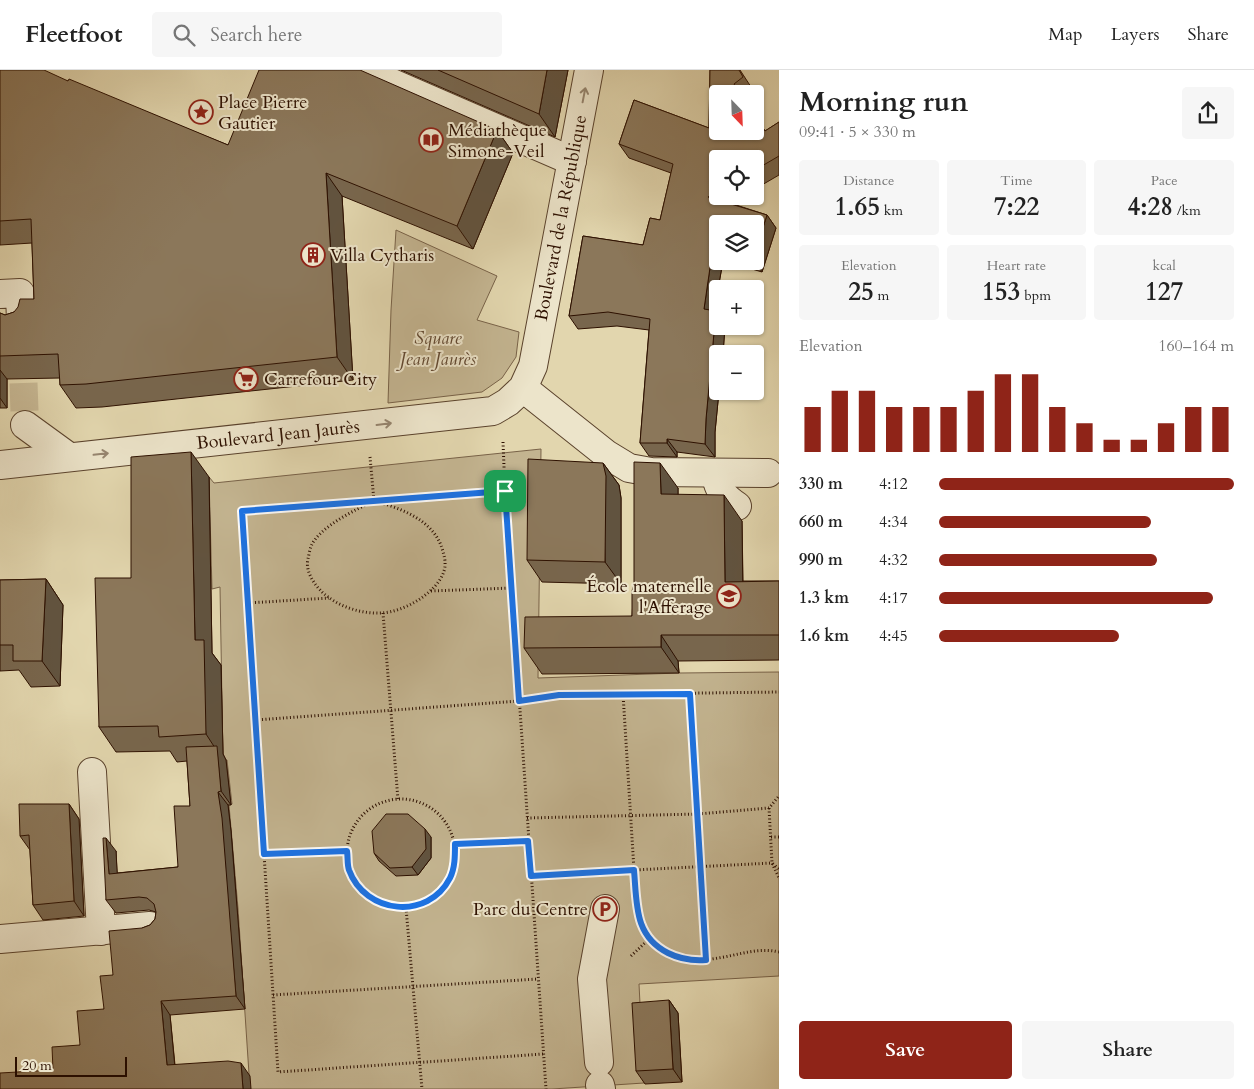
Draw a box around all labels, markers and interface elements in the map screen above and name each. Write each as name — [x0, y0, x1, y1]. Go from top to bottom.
search box — [152, 12, 502, 57]
text: Fleetfoot — [25, 18, 122, 51]
icon: search — [170, 21, 198, 49]
text: Search here — [210, 22, 302, 48]
text: Map — [1048, 22, 1083, 47]
text: Layers — [1111, 22, 1160, 47]
text: Share — [1188, 22, 1229, 47]
text: Morning run — [799, 83, 968, 121]
north arrow — [709, 85, 764, 140]
map controls — [709, 85, 764, 400]
one-way arrow — [580, 87, 590, 103]
button: share — [1182, 87, 1234, 139]
place label: Place Pierre Gautier — [218, 90, 307, 136]
place icon: Place Pierre Gautier — [188, 99, 214, 125]
street label: Boulevard de la République — [529, 113, 593, 323]
place label: Médiathèque Simone-Veil — [448, 118, 547, 164]
text: 09:41 · 5 × 330 m — [799, 121, 916, 143]
library icon: Médiathèque Simone-Veil — [418, 127, 444, 153]
button: locate — [709, 150, 764, 205]
text: Distance — [843, 171, 894, 190]
text: Time — [1000, 171, 1033, 190]
text: Pace — [1151, 171, 1178, 190]
text: 1.65 — [834, 190, 880, 224]
text: 7:22 — [994, 190, 1039, 224]
text: 4:28 — [1128, 190, 1173, 224]
text: km — [880, 201, 903, 220]
text: /km — [1173, 201, 1201, 220]
button: layers — [709, 215, 764, 270]
building icon: Villa Cytharis — [300, 242, 326, 268]
place label: Villa Cytharis — [330, 243, 434, 268]
text: Elevation — [841, 256, 897, 275]
text: Heart rate — [987, 256, 1046, 275]
text: kcal — [1152, 256, 1176, 275]
text: 25 — [848, 275, 874, 309]
text: 153 — [982, 275, 1020, 309]
text: 127 — [1145, 275, 1183, 309]
button: + — [709, 280, 764, 335]
text: m — [874, 286, 889, 305]
text: bpm — [1020, 286, 1051, 305]
park label: Square Jean Jaurès — [396, 326, 476, 372]
text: Elevation — [799, 335, 863, 357]
text: 160–164 m — [1158, 335, 1234, 357]
button: − — [709, 345, 764, 400]
supermarket icon: Carrefour City — [233, 366, 259, 392]
place label: Carrefour City — [264, 367, 378, 392]
street label: Boulevard Jean Jaurès — [195, 414, 361, 456]
one-way arrow — [376, 419, 392, 429]
one-way arrow — [92, 449, 108, 459]
pin — [484, 470, 526, 512]
text: 330 m — [799, 473, 843, 495]
text: 4:12 — [879, 473, 908, 495]
icon: arrive — [491, 477, 519, 505]
text: 660 m — [799, 511, 843, 533]
text: 4:34 — [879, 511, 908, 533]
text: 990 m — [799, 549, 843, 571]
text: 4:32 — [879, 549, 908, 571]
place label: École maternelle l'Afferage — [586, 574, 712, 620]
school or university icon: École maternelle l'Afferage — [716, 583, 742, 609]
text: 1.3 km — [799, 587, 849, 609]
text: 4:17 — [879, 587, 908, 609]
text: 1.6 km — [799, 625, 849, 647]
text: 4:45 — [879, 625, 908, 647]
parking icon: Parc du Centre — [592, 896, 618, 922]
place label: Parc du Centre — [473, 897, 588, 922]
button: Save — [799, 1021, 1012, 1079]
button: Share — [1022, 1021, 1234, 1079]
scale bar — [15, 1054, 128, 1077]
text: 20 m — [22, 1056, 52, 1075]

